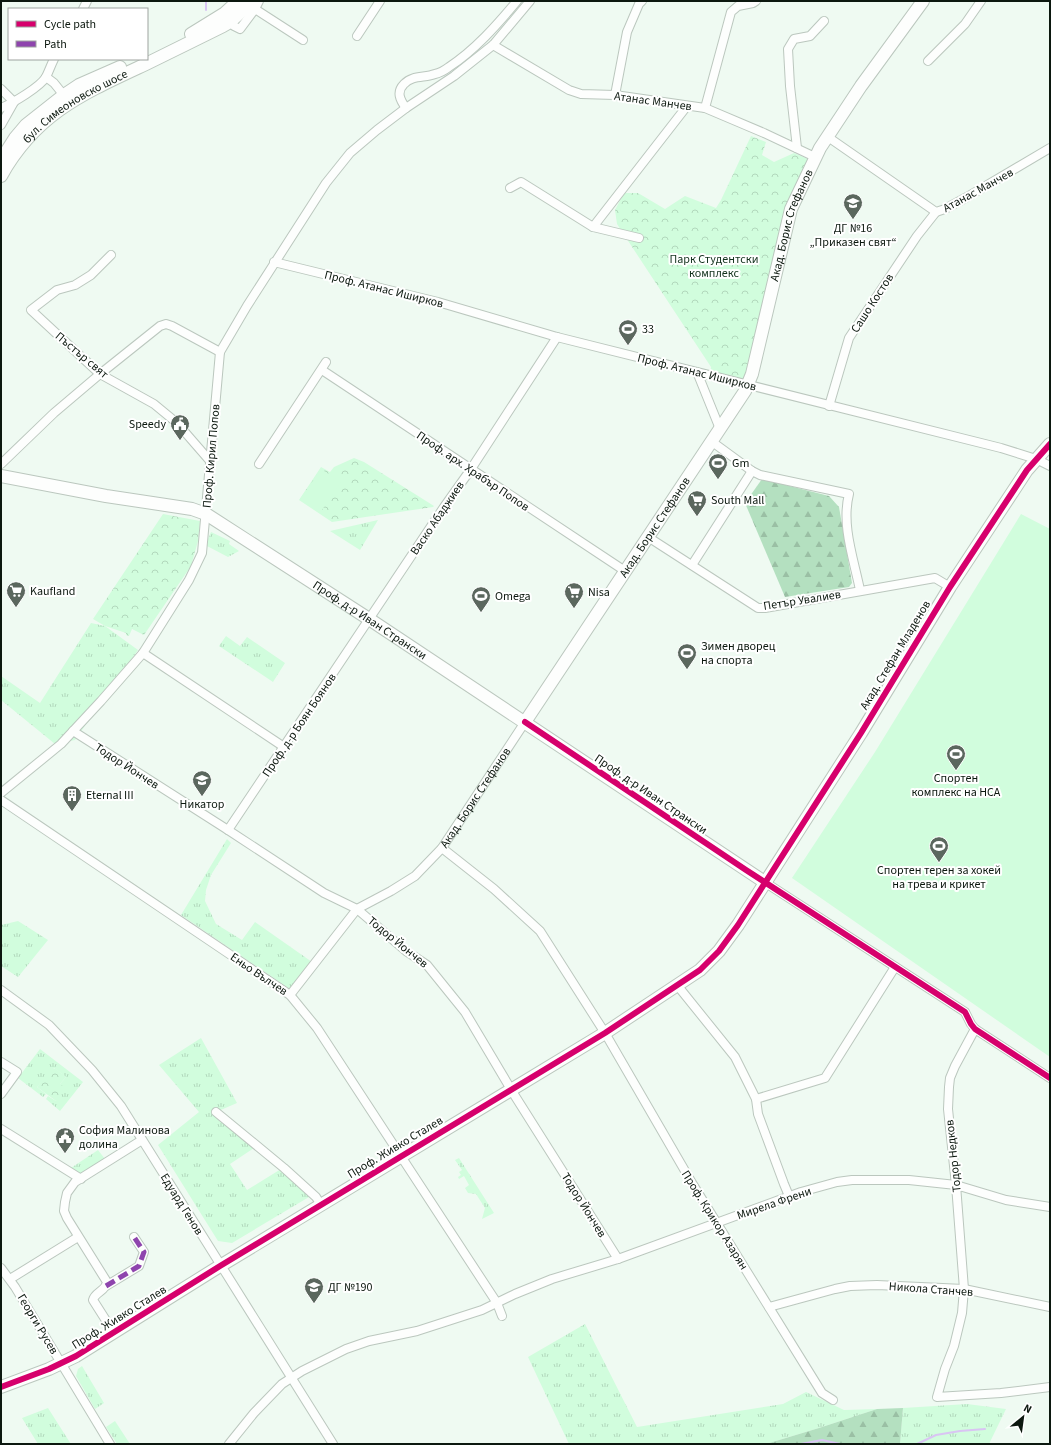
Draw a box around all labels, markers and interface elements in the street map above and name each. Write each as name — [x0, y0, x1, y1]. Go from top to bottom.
legend — [8, 8, 148, 60]
text: Cycle path — [44, 16, 96, 33]
text: Path — [44, 36, 67, 53]
street label: бул. Симеоновско шосе — [19, 66, 131, 147]
street label: Атанас Манчев — [613, 88, 693, 115]
street label: Атанас Манчев — [940, 164, 1017, 217]
street label: Акад. Борис Стефанов — [766, 167, 818, 283]
school or university icon: ДГ №16 „Приказен свят“ — [842, 192, 864, 220]
place label: ДГ №16 „Приказен свят“ — [809, 220, 897, 251]
park label: Парк Студентски комплекс — [670, 251, 759, 282]
street label: Проф. Атанас Иширков — [323, 266, 445, 312]
street label: Сашо Костов — [847, 270, 898, 336]
sports icon: 33 — [617, 318, 639, 346]
place label: 33 — [642, 321, 654, 338]
street label: Пъстър свят — [51, 328, 112, 383]
street label: Проф. Атанас Иширков — [636, 349, 758, 395]
street label: Проф. Кирил Попов — [198, 403, 225, 509]
public building icon: Speedy — [169, 413, 191, 441]
place label: Speedy — [129, 416, 166, 433]
street label: Проф. арх. Храбър Попов — [413, 427, 532, 516]
sports icon: Gm — [707, 452, 729, 480]
place label: Gm — [732, 455, 749, 472]
street label: Акад. Борис Стефанов — [615, 474, 694, 581]
street label: Васко Абаджиев — [406, 478, 468, 559]
supermarket icon: South Mall — [686, 489, 708, 517]
place label: South Mall — [711, 492, 764, 509]
street label: Проф. д-р Иван Странски — [309, 577, 430, 664]
supermarket icon: Kaufland — [5, 580, 27, 608]
supermarket icon: Nisa — [563, 581, 585, 609]
place label: Kaufland — [30, 583, 75, 600]
place label: Nisa — [588, 584, 610, 601]
sports icon: Omega — [470, 585, 492, 613]
street label: Петър Увалиев — [762, 586, 842, 615]
place label: Omega — [495, 588, 531, 605]
street label: Акад. Стефан Младенов — [856, 597, 935, 713]
place label: Зимен дворец на спорта — [701, 638, 776, 669]
sports icon: Зимен дворец на спорта — [676, 642, 698, 670]
street label: Проф. д-р Боян Боянов — [258, 670, 341, 781]
street label: Тодор Йончев — [91, 739, 162, 794]
sports icon: Спортен комплекс на НСА — [945, 743, 967, 771]
street label: Акад. Борис Стефанов — [436, 744, 515, 852]
street label: Проф. д-р Иван Странски — [591, 750, 711, 839]
school or university icon: Никатор — [191, 769, 213, 797]
place label: Спортен комплекс на НСА — [912, 770, 1001, 801]
building icon: Eternal III — [61, 784, 83, 812]
place label: Eternal III — [86, 787, 134, 804]
place label: Никатор — [180, 796, 225, 813]
sports icon: Спортен терен за хокей на трева и крикет — [928, 835, 950, 863]
place label: Спортен терен за хокей на трева и крикет — [877, 862, 1001, 893]
street label: Тодор Йончев — [364, 913, 432, 972]
street label: Еньо Вълчев — [227, 949, 291, 1000]
street label: Проф. Живко Сталев — [344, 1112, 446, 1183]
street label: Тодор Недков — [941, 1119, 966, 1193]
place label: София Малинова долина — [79, 1122, 170, 1153]
public building icon: София Малинова долина — [54, 1126, 76, 1154]
street label: Проф. Крикор Азарян — [677, 1167, 752, 1273]
street label: Едуард Генов — [156, 1170, 207, 1238]
street label: Тодор Йончев — [557, 1170, 610, 1241]
street label: Мирела Френи — [735, 1183, 814, 1224]
school or university icon: ДГ №190 — [303, 1276, 325, 1304]
street label: Никола Станчев — [888, 1278, 974, 1301]
place label: ДГ №190 — [328, 1279, 373, 1296]
street label: Проф. Живко Сталев — [69, 1281, 170, 1353]
street label: Георги Русев — [13, 1291, 62, 1358]
north arrow — [1003, 1397, 1043, 1437]
text: N — [1021, 1400, 1034, 1417]

